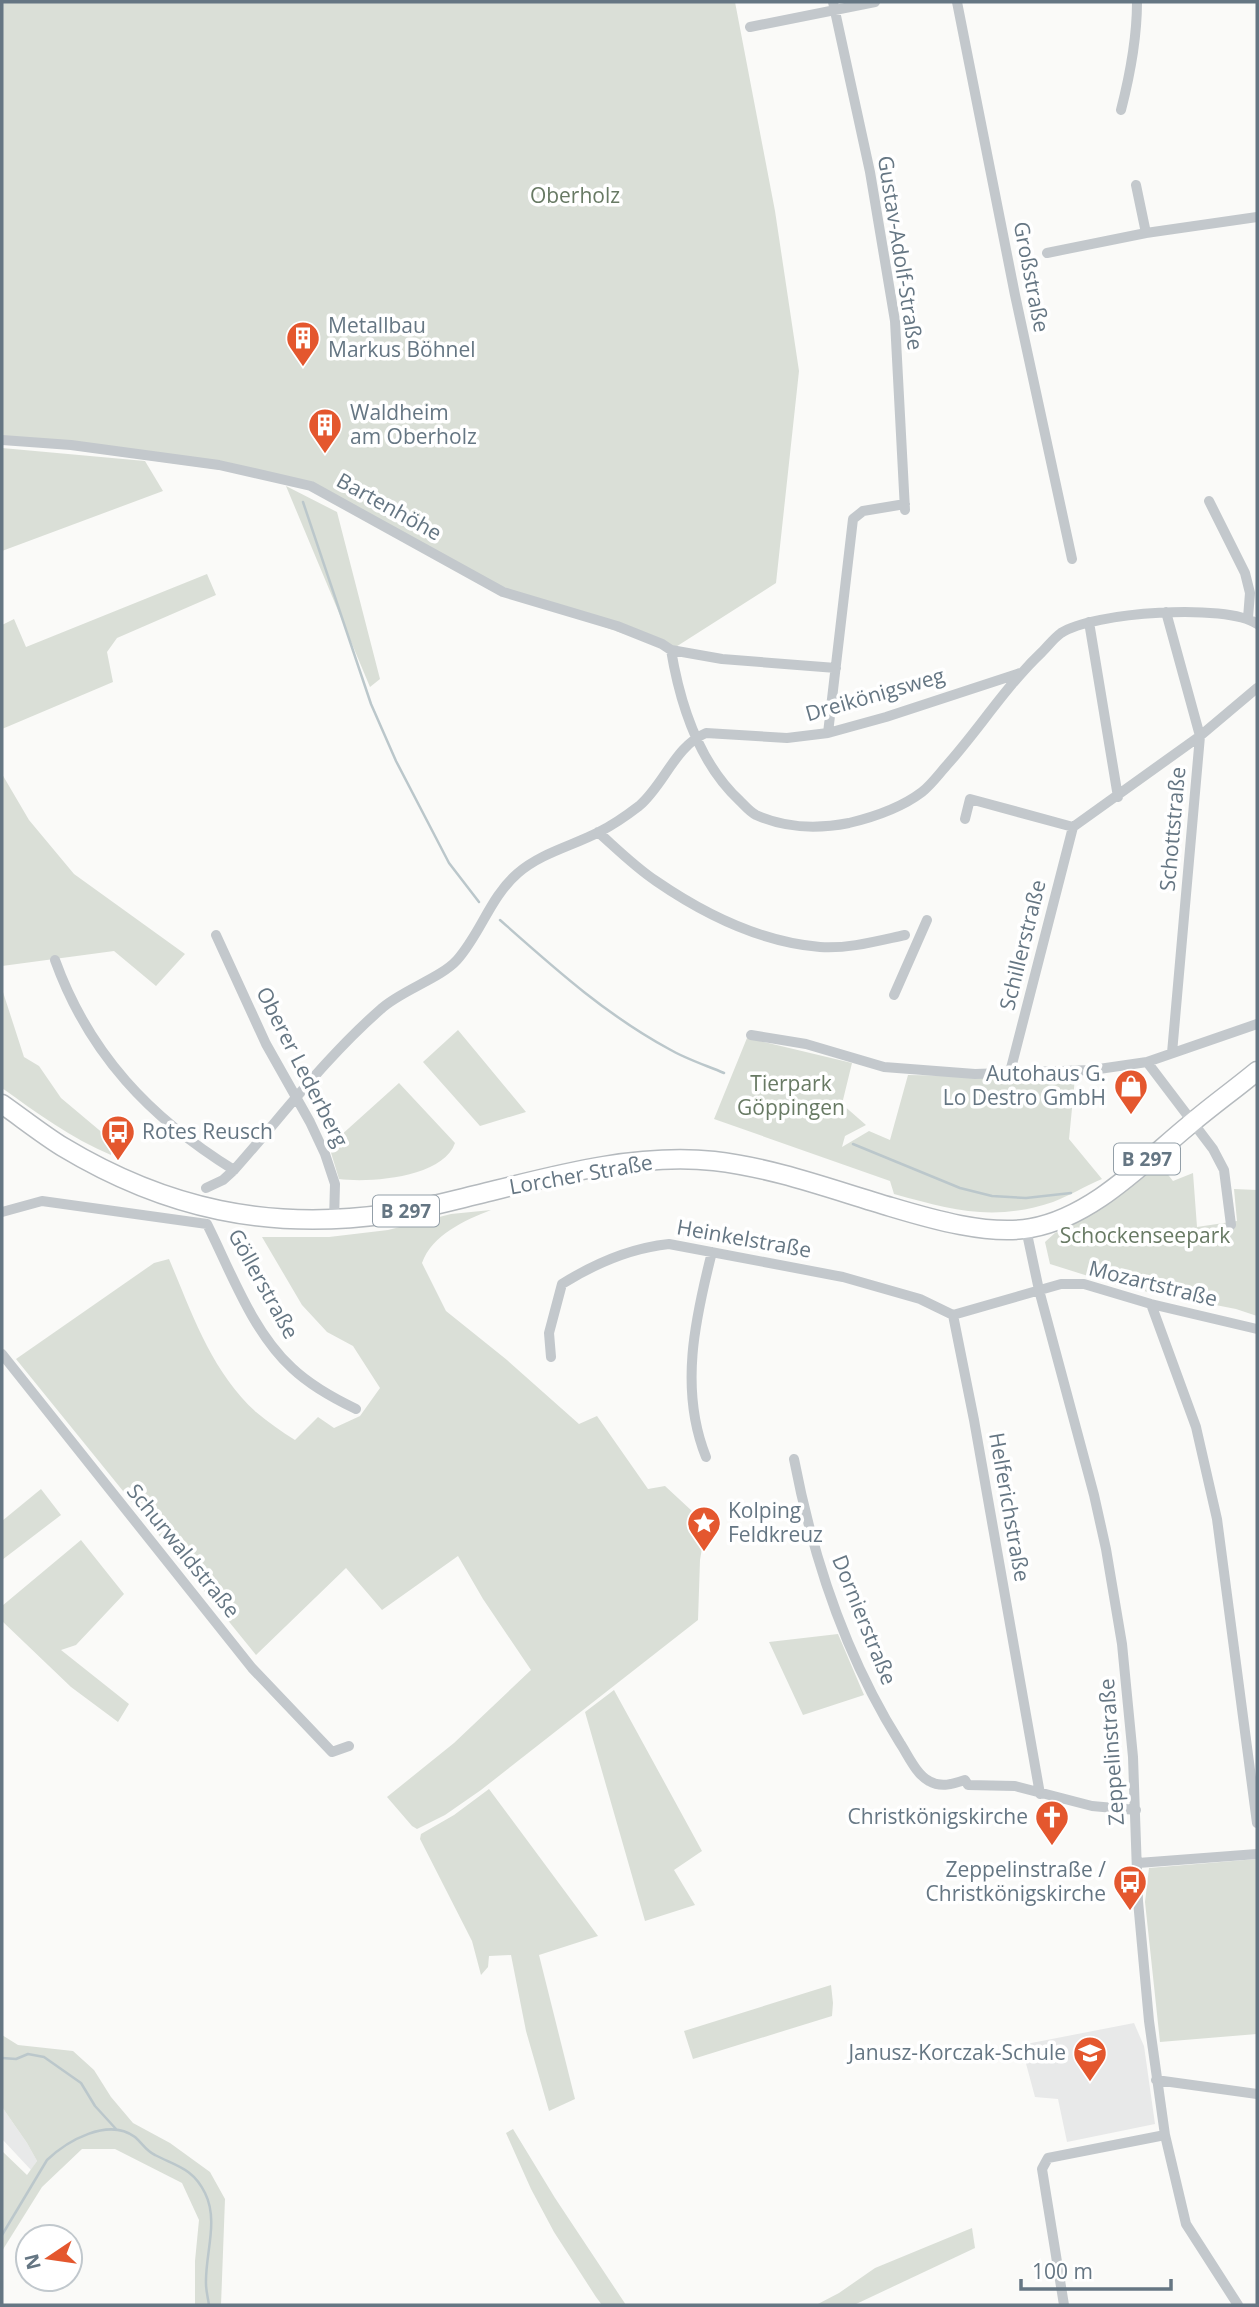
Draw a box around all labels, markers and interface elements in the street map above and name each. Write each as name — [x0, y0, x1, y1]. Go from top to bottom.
street label: Gustav-Adolf-Straße — [872, 154, 930, 352]
park label: Oberholz — [530, 181, 620, 209]
street label: Großstraße — [1008, 219, 1056, 335]
place label: Metallbau Markus Böhnel — [328, 311, 476, 363]
building icon: Metallbau Markus Böhnel — [284, 319, 322, 368]
place label: Waldheim am Oberholz — [350, 398, 477, 450]
building icon: Waldheim am Oberholz — [306, 406, 344, 455]
street label: Bartenhöhe — [332, 466, 447, 547]
street label: Dreikönigsweg — [802, 661, 948, 727]
street label: Schottstraße — [1153, 766, 1191, 892]
street label: Schillerstraße — [992, 877, 1052, 1013]
street label: Oberer Lederberg — [250, 982, 355, 1151]
place label: Autohaus G. Lo Destro GmbH — [943, 1059, 1106, 1111]
shop icon: Autohaus G. Lo Destro GmbH — [1112, 1067, 1150, 1116]
park label: Tierpark Göppingen — [737, 1069, 845, 1121]
bus stop icon: Rotes Reusch — [99, 1113, 137, 1162]
place label: Rotes Reusch — [142, 1117, 273, 1145]
road number: B 297 — [1114, 1144, 1180, 1175]
street label: Lorcher Straße — [507, 1148, 655, 1200]
road number: B 297 — [373, 1196, 439, 1226]
street label: Heinkelstraße — [675, 1212, 814, 1264]
park label: Schockenseepark — [1060, 1221, 1230, 1249]
street label: Göllerstraße — [222, 1224, 306, 1343]
street label: Mozartstraße — [1086, 1254, 1221, 1313]
street label: Helferichstraße — [983, 1430, 1037, 1584]
street label: Schurwaldstraße — [121, 1478, 246, 1623]
place label: Kolping Feldkreuz — [728, 1496, 823, 1548]
place icon: Kolping Feldkreuz — [685, 1504, 723, 1553]
street label: Dornierstraße — [826, 1551, 904, 1689]
street label: Zeppelinstraße — [1092, 1678, 1130, 1827]
church icon: Christkönigskirche — [1033, 1798, 1071, 1847]
place label: Christkönigskirche — [848, 1802, 1028, 1830]
place label: Zeppelinstraße / Christkönigskirche — [926, 1855, 1106, 1907]
bus stop icon: Zeppelinstraße / Christkönigskirche — [1111, 1863, 1149, 1912]
school or university icon: Janusz-Korczak-Schule — [1071, 2034, 1109, 2083]
place label: Janusz-Korczak-Schule — [846, 2038, 1066, 2066]
north arrow — [14, 2223, 84, 2293]
scale bar — [1021, 2248, 1172, 2292]
text: N — [18, 2251, 47, 2272]
text: 100 m — [1032, 2257, 1093, 2285]

